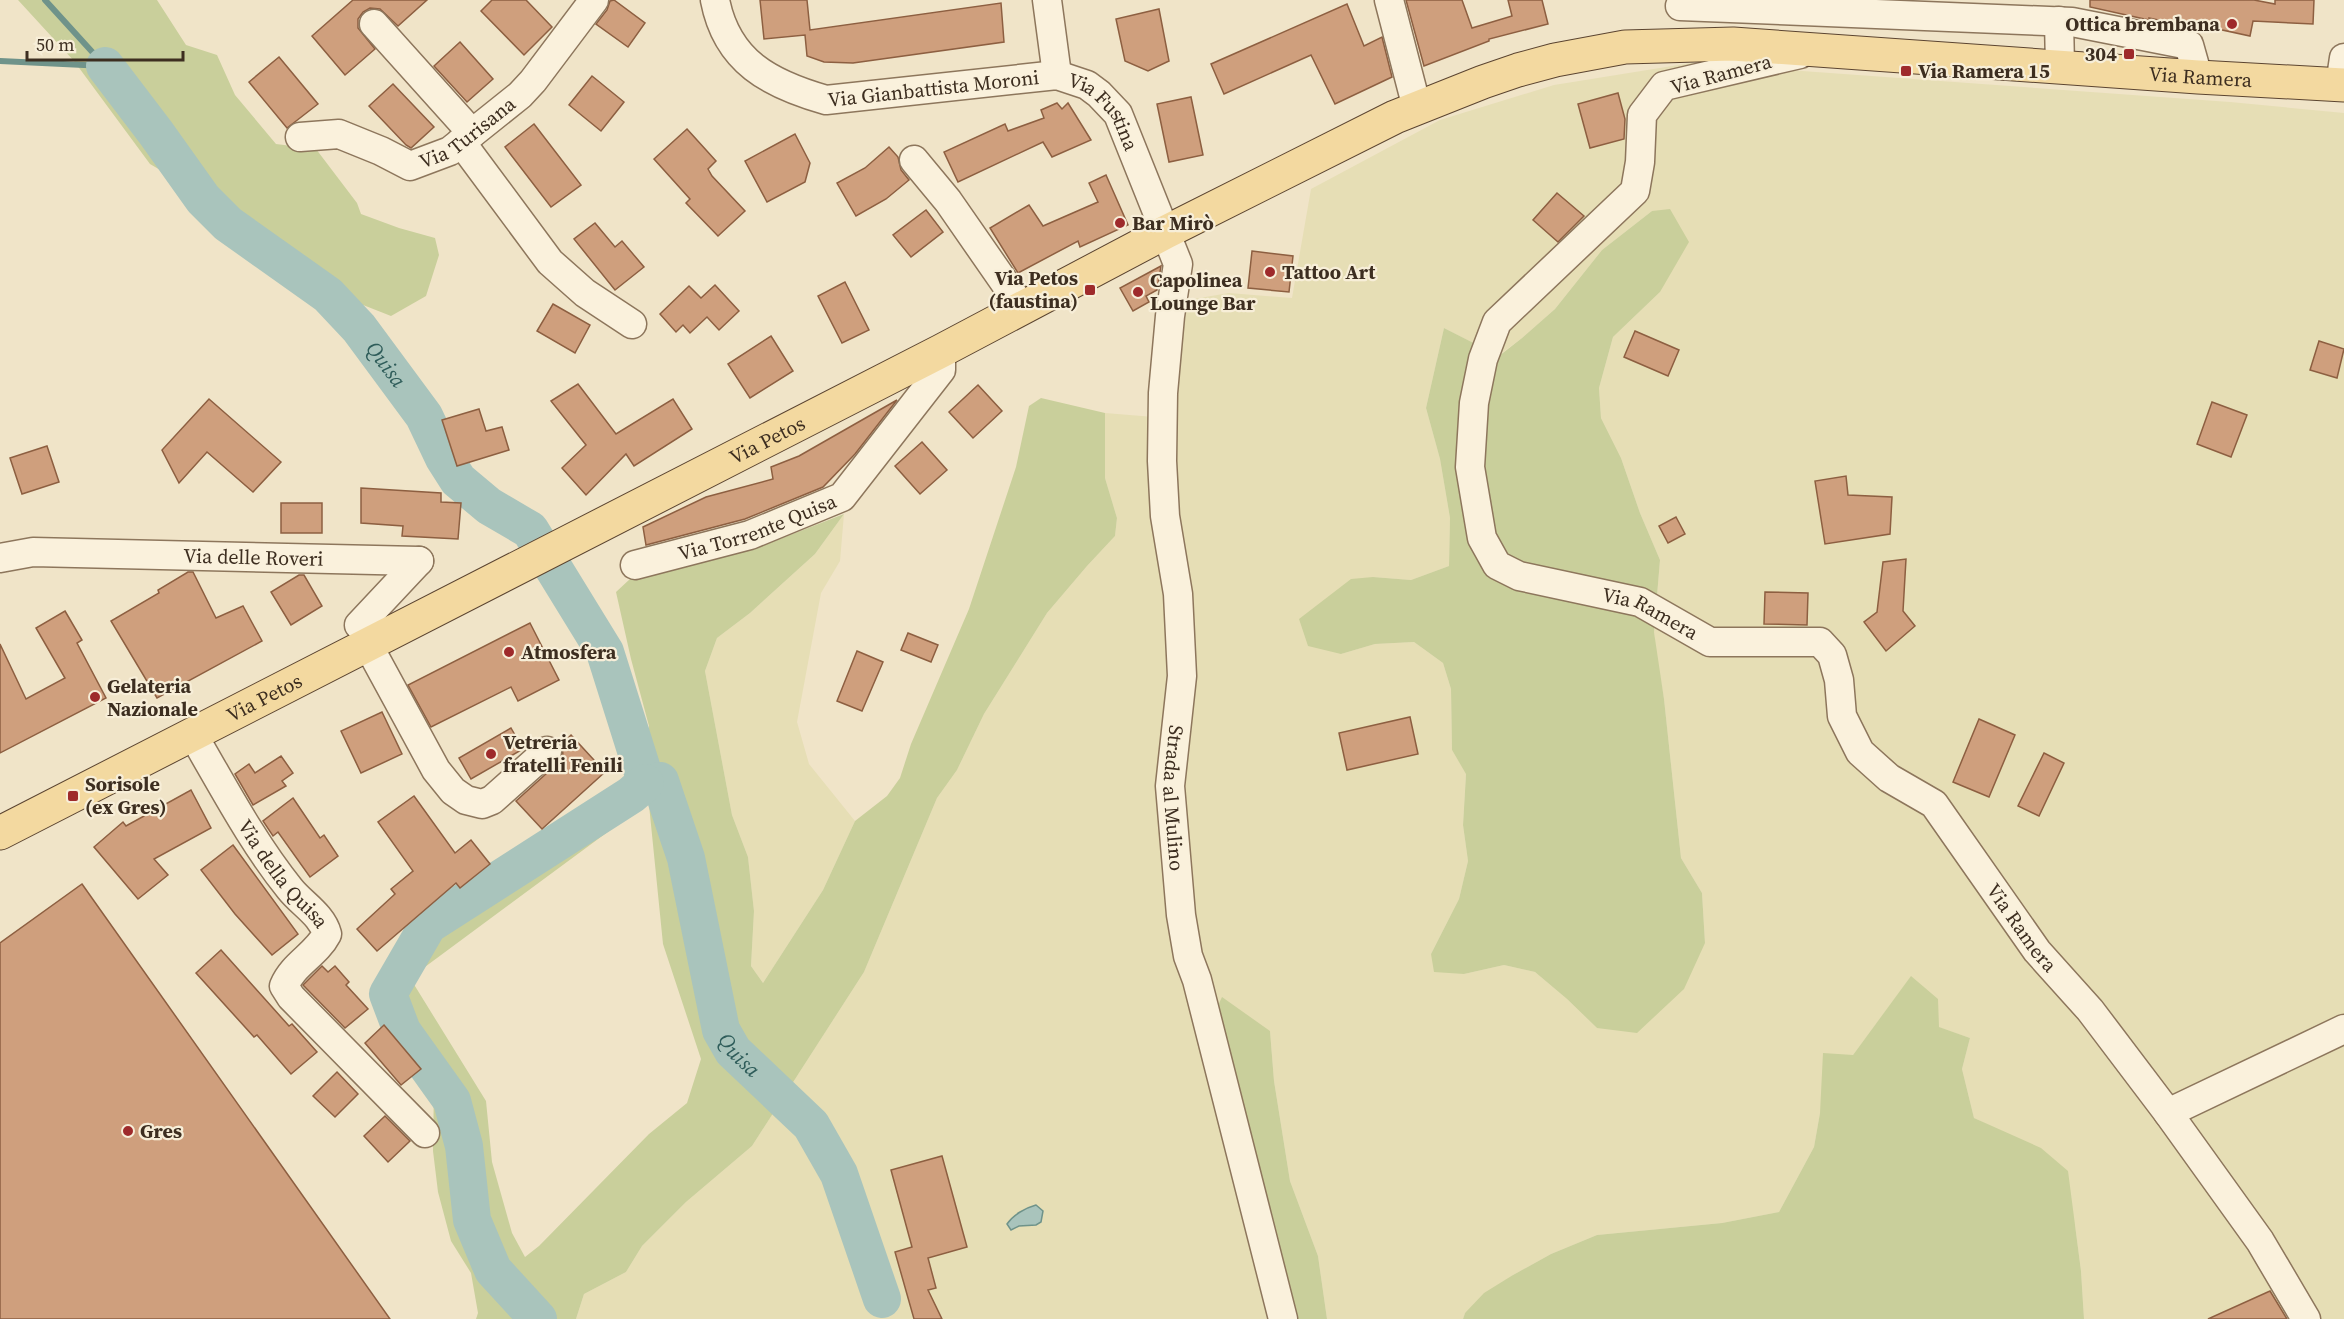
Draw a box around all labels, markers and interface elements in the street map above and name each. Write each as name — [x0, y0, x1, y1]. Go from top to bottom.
place label: Ottica brembana — [2065, 10, 2220, 38]
marker: Ottica brembana — [2225, 17, 2239, 31]
scale bar — [27, 24, 183, 62]
text: 50 m — [36, 32, 74, 57]
place label: 304 — [2084, 40, 2117, 68]
street label: Via Ramera — [1667, 47, 1775, 101]
marker: 304 — [2122, 47, 2136, 61]
place label: Via Ramera 15 — [1918, 57, 2050, 85]
street label: Via Ramera — [2148, 60, 2254, 94]
street label: Via Gianbattista Moroni — [826, 63, 1041, 114]
marker: Via Ramera 15 — [1899, 64, 1913, 78]
street label: Via Fustina — [1065, 66, 1146, 156]
street label: Via Turisana — [415, 89, 522, 175]
place label: Bar Mirò — [1132, 209, 1214, 237]
marker: Bar Mirò — [1113, 216, 1127, 230]
place label: Tattoo Art — [1282, 258, 1376, 286]
place label: Via Petos (faustina) — [988, 264, 1078, 315]
marker: Tattoo Art — [1263, 265, 1277, 279]
place label: Capolinea Lounge Bar — [1150, 266, 1256, 317]
marker: Via Petos (faustina) — [1083, 283, 1097, 297]
marker: Capolinea Lounge Bar — [1131, 285, 1145, 299]
water label: Quisa — [360, 335, 413, 393]
street label: Via Petos — [725, 409, 810, 471]
street label: Via Torrente Quisa — [675, 487, 841, 567]
street label: Via delle Roveri — [183, 542, 324, 573]
street label: Via Ramera — [1599, 580, 1704, 647]
place label: Atmosfera — [521, 638, 617, 666]
marker: Atmosfera — [502, 645, 516, 659]
street label: Via Petos — [222, 667, 307, 729]
place label: Gelateria Nazionale — [107, 672, 198, 723]
marker: Gelateria Nazionale — [88, 690, 102, 704]
street label: Strada al Mulino — [1156, 724, 1191, 872]
place label: Vetreria fratelli Fenili — [503, 728, 623, 779]
marker: Vetreria fratelli Fenili — [484, 747, 498, 761]
place label: Sorisole (ex Gres) — [85, 770, 166, 821]
marker: Sorisole (ex Gres) — [66, 789, 80, 803]
street label: Via della Quisa — [231, 814, 336, 934]
street label: Via Ramera — [1980, 878, 2064, 979]
water label: Quisa — [712, 1028, 767, 1083]
place label: Gres — [140, 1117, 182, 1145]
marker: Gres — [121, 1124, 135, 1138]

